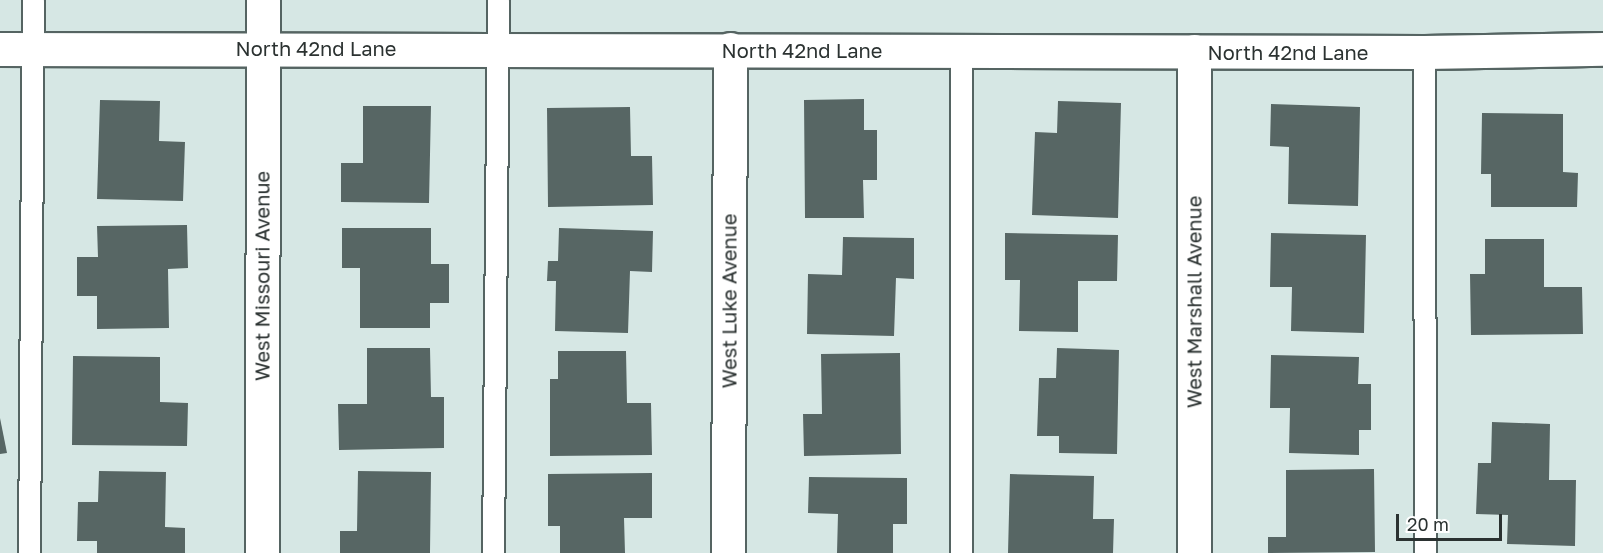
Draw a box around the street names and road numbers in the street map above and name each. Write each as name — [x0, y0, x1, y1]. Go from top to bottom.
street label: North 42nd Lane — [236, 36, 396, 60]
street label: North 42nd Lane — [722, 38, 882, 62]
street label: North 42nd Lane — [1208, 40, 1368, 64]
street label: West Missouri Avenue — [250, 171, 274, 381]
street label: West Marshall Avenue — [1182, 196, 1206, 408]
street label: West Luke Avenue — [717, 214, 741, 388]

